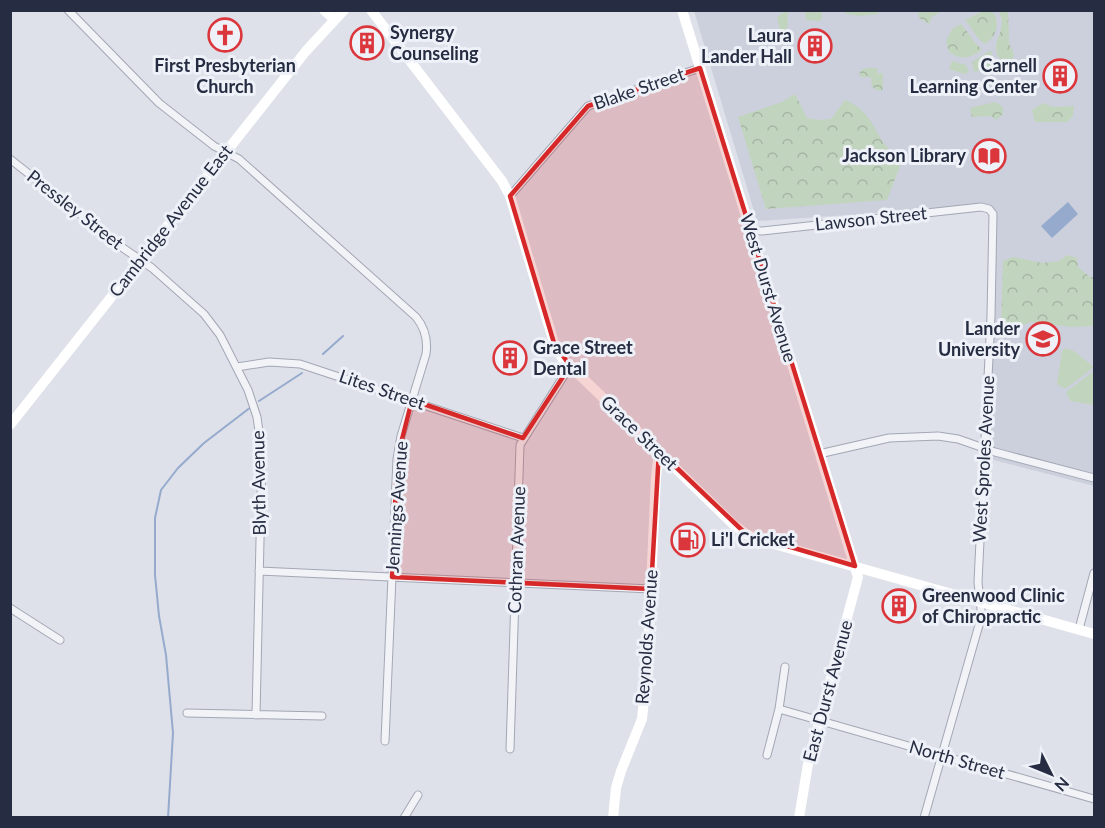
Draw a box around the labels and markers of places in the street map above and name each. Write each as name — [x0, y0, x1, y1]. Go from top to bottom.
church icon: First Presbyterian Church — [207, 17, 243, 53]
place label: Synergy Counseling — [390, 21, 479, 64]
place label: Laura Lander Hall — [701, 24, 792, 67]
building icon: Synergy Counseling — [349, 25, 385, 61]
building icon: Laura Lander Hall — [797, 28, 833, 64]
place label: First Presbyterian Church — [154, 54, 296, 97]
place label: Carnell Learning Center — [910, 54, 1037, 97]
building icon: Carnell Learning Center — [1042, 58, 1078, 94]
library icon: Jackson Library — [971, 138, 1007, 174]
place label: Jackson Library — [842, 144, 966, 166]
place label: Lander University — [938, 317, 1021, 360]
school or university icon: Lander University — [1025, 321, 1061, 357]
place label: Grace Street Dental — [533, 336, 633, 379]
building icon: Grace Street Dental — [492, 340, 528, 376]
fuel station icon: Li'l Cricket — [670, 522, 706, 558]
place label: Li'l Cricket — [711, 528, 795, 550]
place label: Greenwood Clinic of Chiropractic — [922, 584, 1065, 627]
building icon: Greenwood Clinic of Chiropractic — [881, 588, 917, 624]

